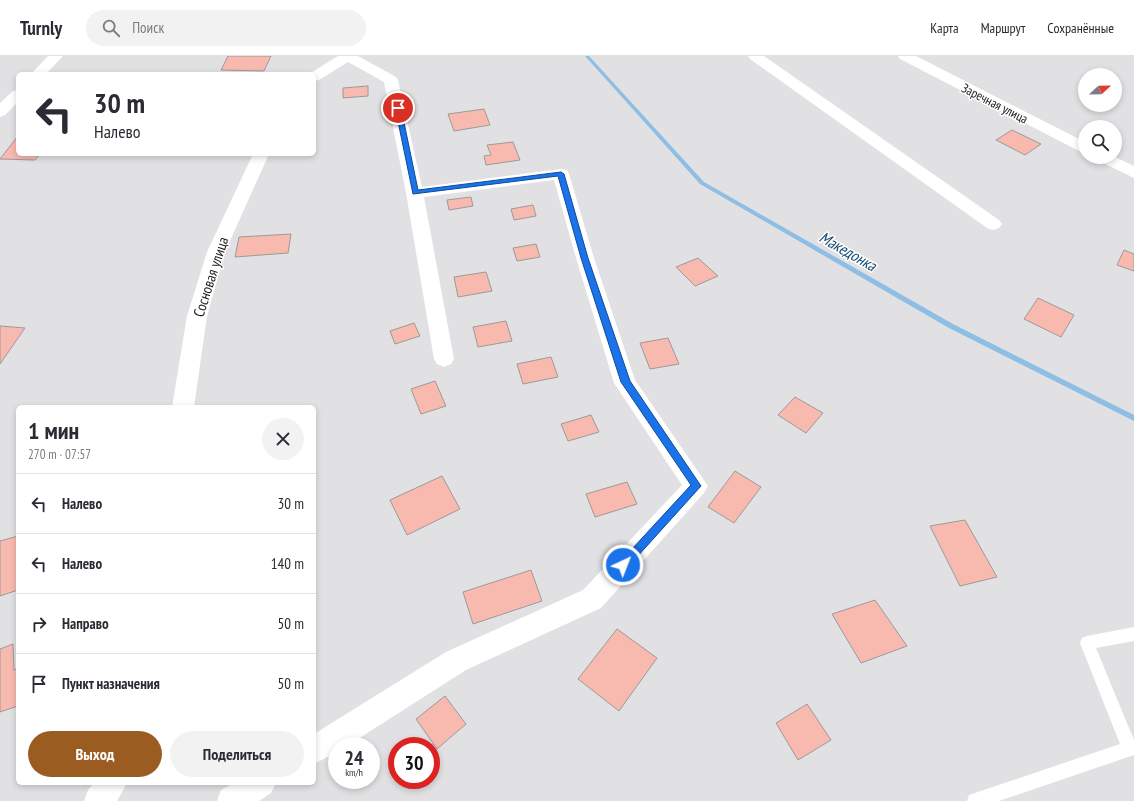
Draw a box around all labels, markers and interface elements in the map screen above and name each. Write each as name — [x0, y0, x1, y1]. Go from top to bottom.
search box — [86, 10, 366, 46]
text: Turnly — [20, 16, 62, 40]
icon: search — [100, 17, 122, 39]
text: Поиск — [132, 18, 164, 37]
text: Карта — [930, 19, 959, 37]
text: Маршрут — [981, 19, 1025, 37]
text: Сохранённые — [1047, 19, 1114, 37]
north arrow — [1078, 68, 1122, 112]
map controls — [1078, 68, 1122, 164]
street label: Заречная улица — [959, 79, 1031, 127]
text: 30 m — [94, 84, 145, 121]
icon: left — [28, 88, 80, 140]
pin — [381, 91, 415, 125]
icon: arrive — [387, 97, 409, 119]
text: Налево — [94, 120, 141, 143]
button: search — [1078, 120, 1122, 164]
water label: Македонка — [816, 227, 881, 276]
street label: Сосновая улица — [189, 234, 232, 319]
text: 1 мин — [28, 415, 79, 446]
button: close — [262, 418, 304, 460]
text: 270 m · 07:57 — [28, 446, 91, 463]
icon: left — [28, 493, 50, 515]
text: Налево — [62, 494, 102, 513]
text: 30 m — [278, 494, 304, 513]
position arrow — [602, 544, 644, 586]
icon: left — [28, 553, 50, 575]
text: Налево — [62, 554, 102, 573]
text: 140 m — [271, 554, 304, 573]
icon: right — [28, 613, 50, 635]
text: Направо — [62, 614, 109, 633]
text: 50 m — [278, 614, 304, 633]
icon: arrive — [28, 673, 50, 695]
text: Пункт назначения — [62, 674, 160, 693]
text: 50 m — [278, 674, 304, 693]
button: Выход — [28, 731, 162, 777]
button: Поделиться — [170, 731, 304, 777]
speed limit sign: 30 — [388, 737, 440, 789]
text: 24 — [344, 745, 364, 771]
text: km/h — [345, 766, 363, 779]

